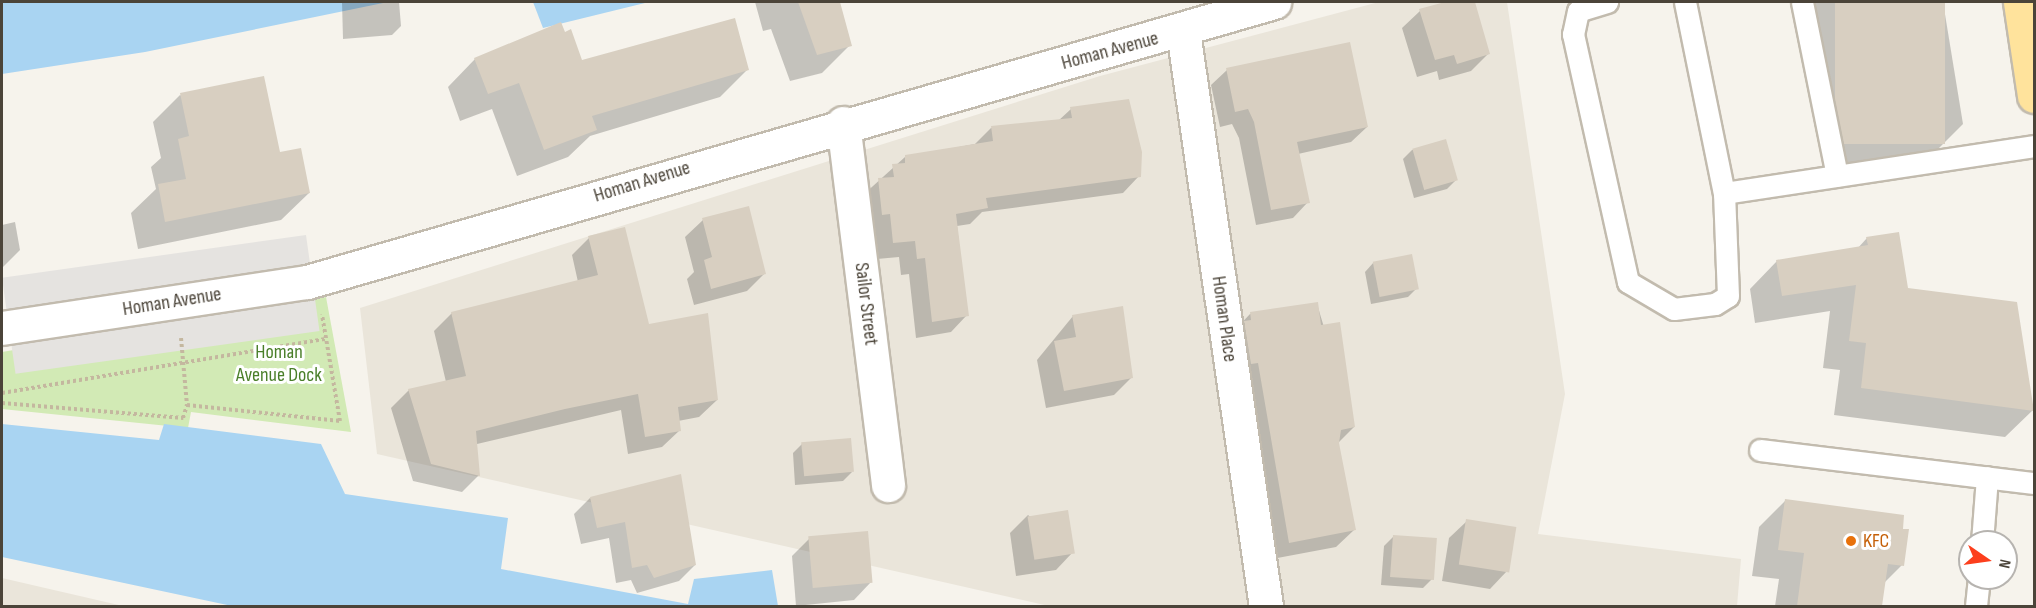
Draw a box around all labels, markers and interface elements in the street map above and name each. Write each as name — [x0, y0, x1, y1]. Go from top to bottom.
street label: Homan Avenue — [1059, 27, 1161, 75]
street label: Homan Avenue — [591, 156, 693, 208]
street label: Sailor Street — [849, 261, 883, 347]
street label: Homan Place — [1206, 274, 1242, 364]
street label: Homan Avenue — [121, 282, 223, 322]
park label: Homan Avenue Dock — [236, 340, 322, 387]
place label: KFC — [1863, 529, 1889, 553]
north arrow — [1958, 530, 2018, 590]
marker: KFC — [1844, 534, 1858, 548]
text: N — [1994, 557, 2014, 570]

